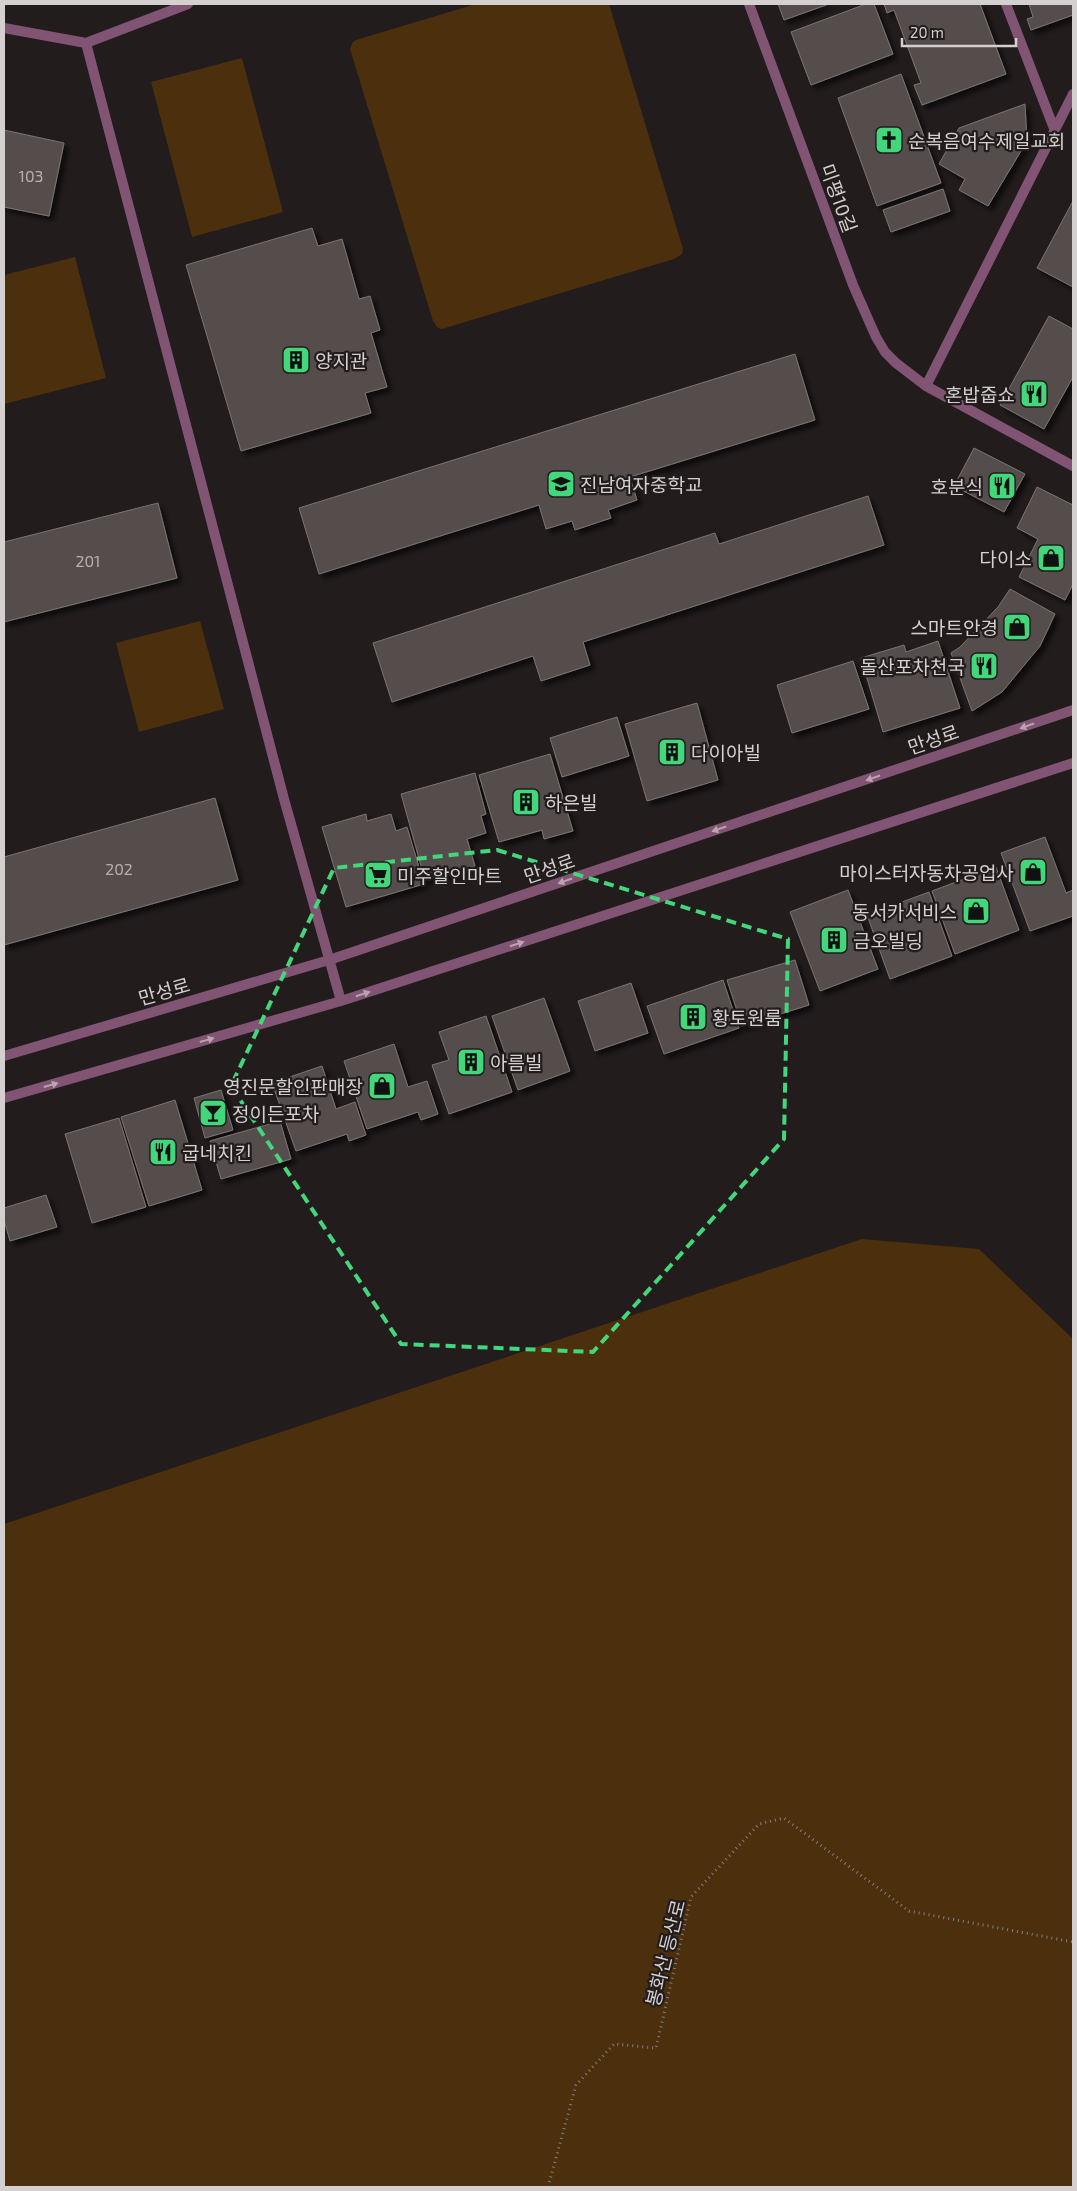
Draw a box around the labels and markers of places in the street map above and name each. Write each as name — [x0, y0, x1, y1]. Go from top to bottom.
church icon: 순복음여수제일교회 — [874, 125, 904, 155]
place label: 순복음여수제일교회 — [908, 129, 1065, 152]
building icon: 양지관 — [281, 345, 311, 375]
place label: 양지관 — [315, 349, 367, 372]
restaurant icon: 혼밥줍쇼 — [1019, 379, 1049, 409]
place label: 혼밥줍쇼 — [945, 383, 1015, 406]
school or university icon: 진남여자중학교 — [546, 469, 576, 499]
restaurant icon: 호분식 — [987, 471, 1017, 501]
place label: 진남여자중학교 — [580, 473, 702, 496]
place label: 호분식 — [931, 475, 983, 498]
shop icon: 다이소 — [1036, 543, 1066, 573]
place label: 다이소 — [980, 547, 1032, 570]
shop icon: 스마트안경 — [1002, 612, 1032, 642]
place label: 스마트안경 — [911, 616, 998, 639]
restaurant icon: 돌산포차천국 — [969, 651, 999, 681]
place label: 돌산포차천국 — [860, 655, 965, 678]
building icon: 다이아빌 — [657, 737, 687, 767]
place label: 다이아빌 — [691, 741, 761, 764]
building icon: 하은빌 — [511, 787, 541, 817]
place label: 하은빌 — [545, 791, 597, 814]
shop icon: 마이스터자동차공업사 — [1018, 857, 1048, 887]
supermarket icon: 미주할인마트 — [363, 860, 393, 890]
place label: 마이스터자동차공업사 — [839, 861, 1014, 884]
place label: 미주할인마트 — [397, 864, 502, 887]
shop icon: 동서카서비스 — [961, 896, 991, 926]
place label: 동서카서비스 — [852, 900, 957, 923]
building icon: 금오빌딩 — [819, 925, 849, 955]
place label: 금오빌딩 — [853, 929, 923, 952]
building icon: 황토원룸 — [678, 1002, 708, 1032]
place label: 황토원룸 — [712, 1006, 782, 1029]
building icon: 아름빌 — [456, 1047, 486, 1077]
place label: 아름빌 — [490, 1051, 542, 1074]
shop icon: 영진문할인판매장 — [367, 1071, 397, 1101]
place label: 영진문할인판매장 — [223, 1075, 363, 1098]
bar icon: 정이든포차 — [198, 1098, 228, 1128]
place label: 정이든포차 — [232, 1102, 319, 1125]
restaurant icon: 굽네치킨 — [148, 1137, 178, 1167]
place label: 굽네치킨 — [182, 1141, 252, 1164]

